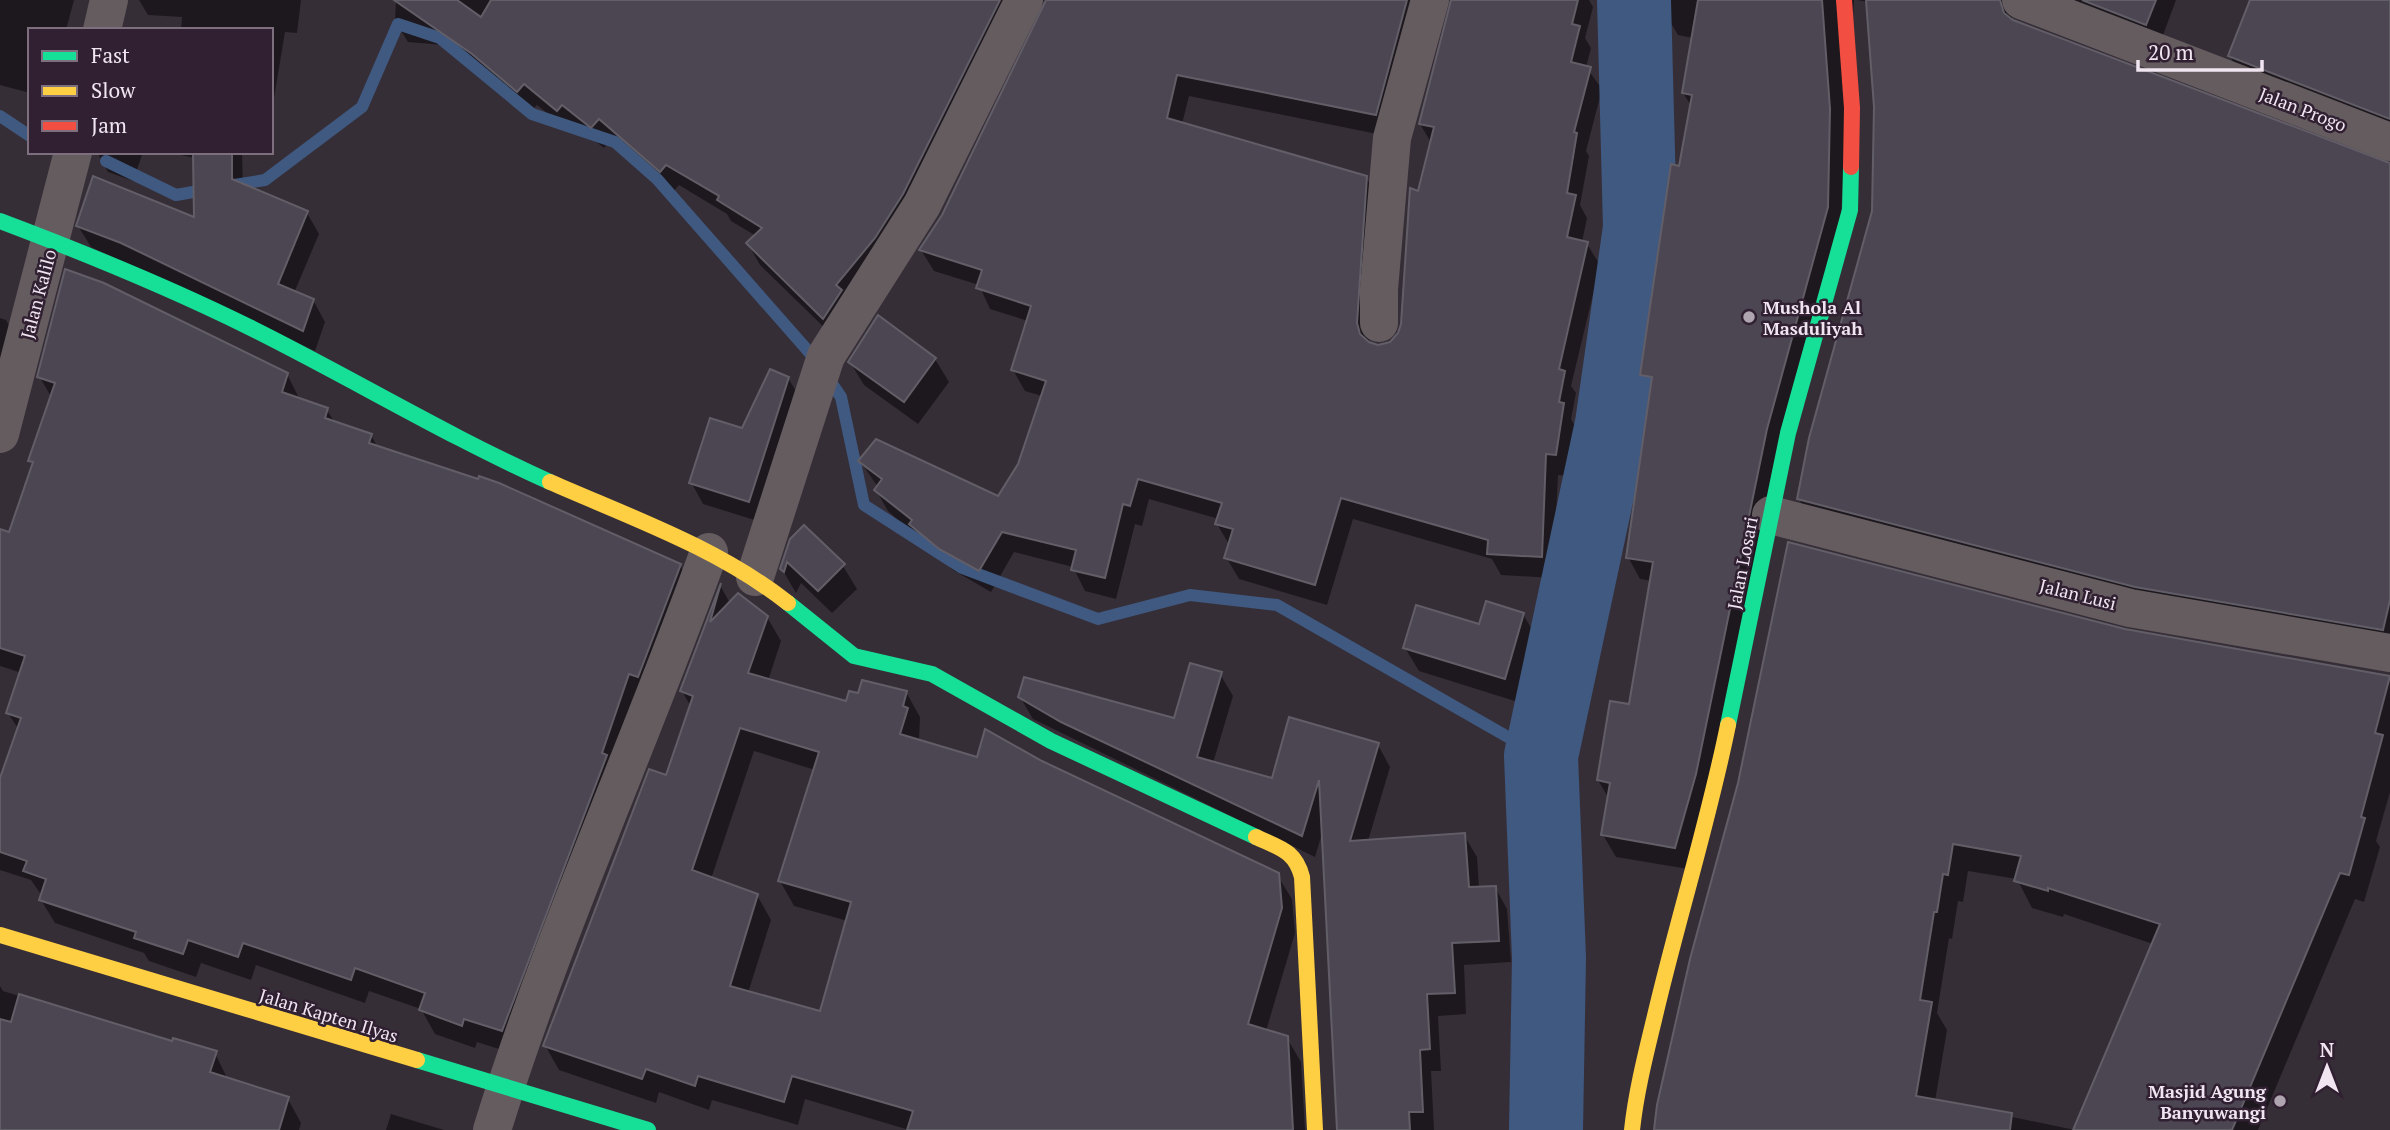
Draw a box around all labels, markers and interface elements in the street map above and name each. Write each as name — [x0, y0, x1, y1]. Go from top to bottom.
legend — [28, 28, 273, 154]
scale bar — [2138, 28, 2262, 72]
text: 20 m — [2148, 38, 2194, 66]
text: Fast — [91, 41, 130, 69]
text: Slow — [91, 76, 136, 104]
street label: Jalan Progo — [2256, 81, 2350, 137]
text: Jam — [91, 111, 127, 139]
street label: Jalan Kalilo — [15, 247, 61, 341]
place label: Mushola Al Masduliyah — [1763, 295, 1863, 340]
marker: Mushola Al Masduliyah — [1741, 309, 1757, 325]
street label: Jalan Losari — [1721, 515, 1763, 611]
street label: Jalan Lusi — [2037, 573, 2119, 615]
street label: Jalan Kapten Ilyas — [257, 982, 401, 1048]
north arrow — [2292, 1032, 2362, 1102]
text: N — [2320, 1037, 2335, 1062]
place label: Masjid Agung Banyuwangi — [2148, 1079, 2267, 1124]
marker: Masjid Agung Banyuwangi — [2272, 1093, 2288, 1109]

